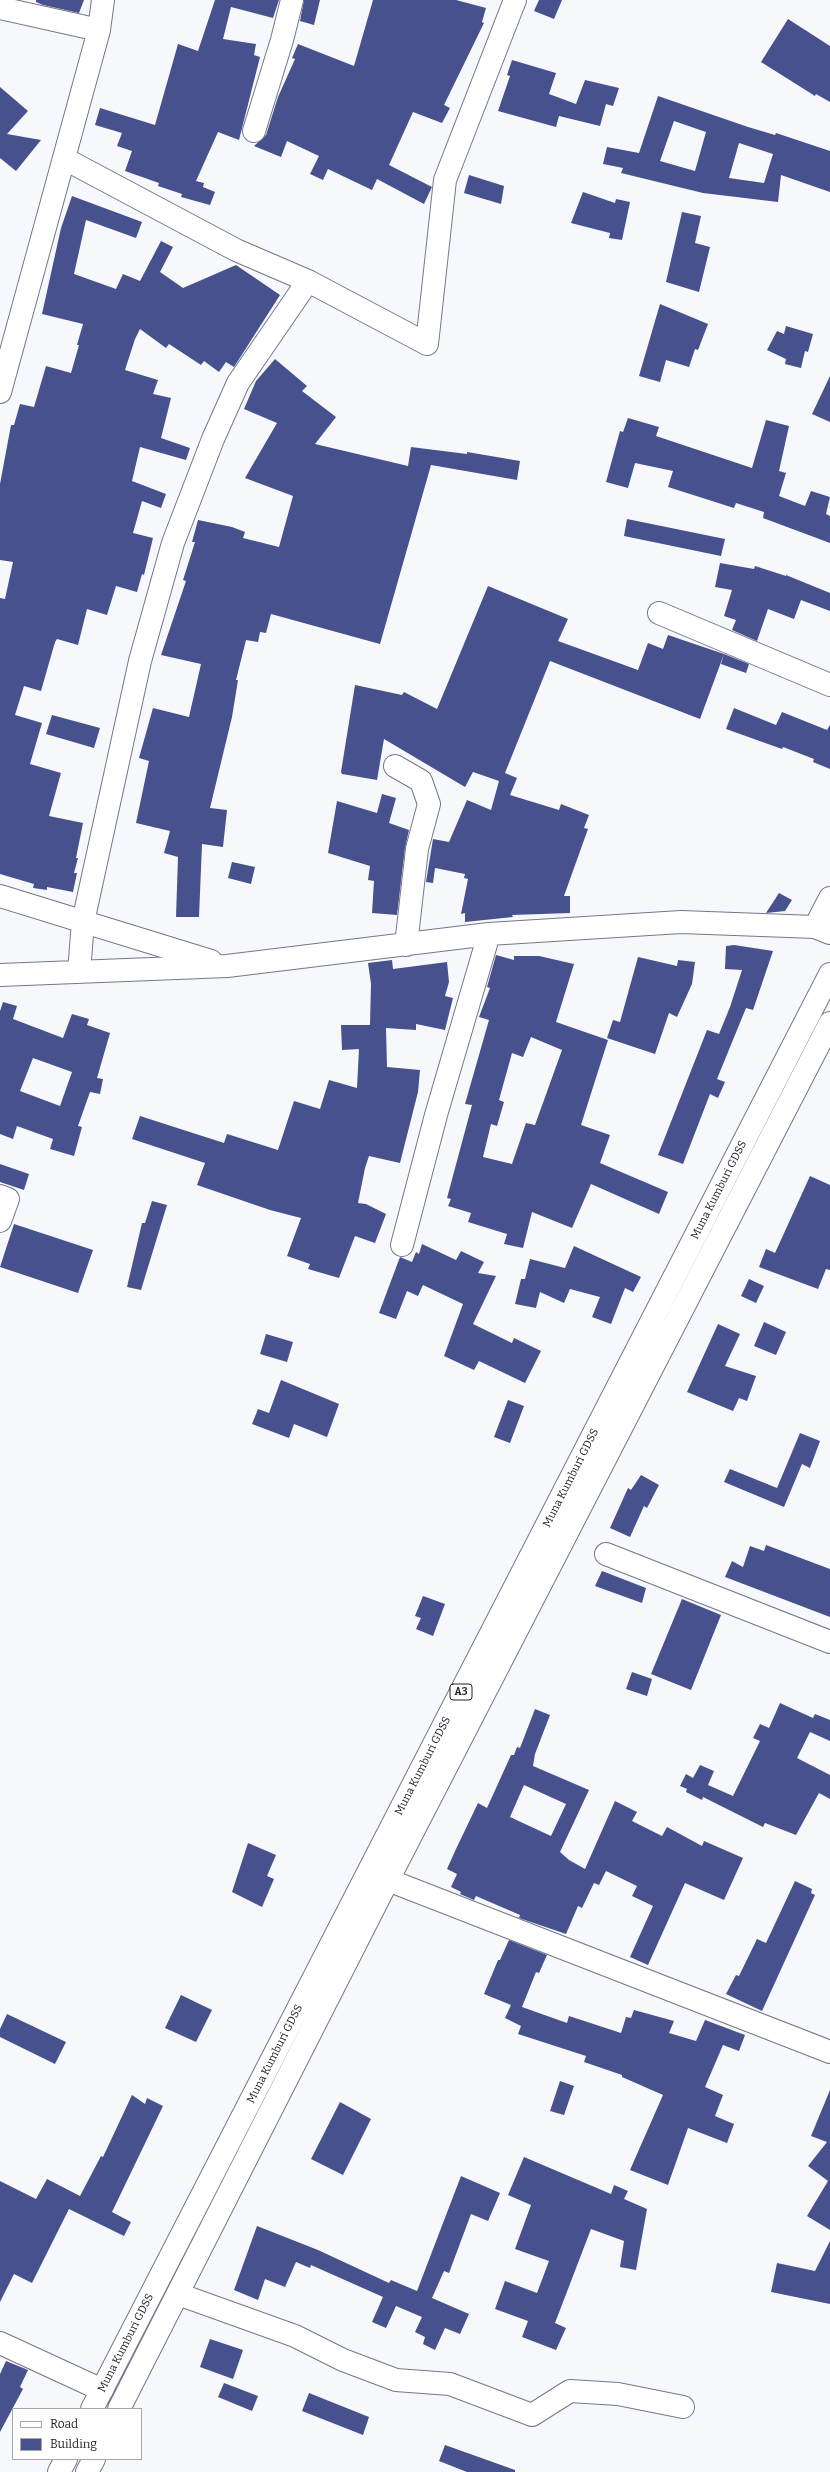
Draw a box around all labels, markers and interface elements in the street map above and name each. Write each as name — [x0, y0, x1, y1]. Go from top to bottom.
street label: Muna Kumburi GDSS — [688, 1138, 750, 1242]
street label: Muna Kumburi GDSS — [540, 1426, 602, 1530]
road number: A3 — [450, 1684, 472, 1700]
street label: Muna Kumburi GDSS — [392, 1714, 454, 1818]
street label: Muna Kumburi GDSS — [244, 2002, 306, 2106]
street label: Muna Kumburi GDSS — [95, 2291, 157, 2395]
legend — [12, 2408, 142, 2460]
text: Road — [50, 2417, 78, 2431]
text: Building — [50, 2437, 97, 2451]

